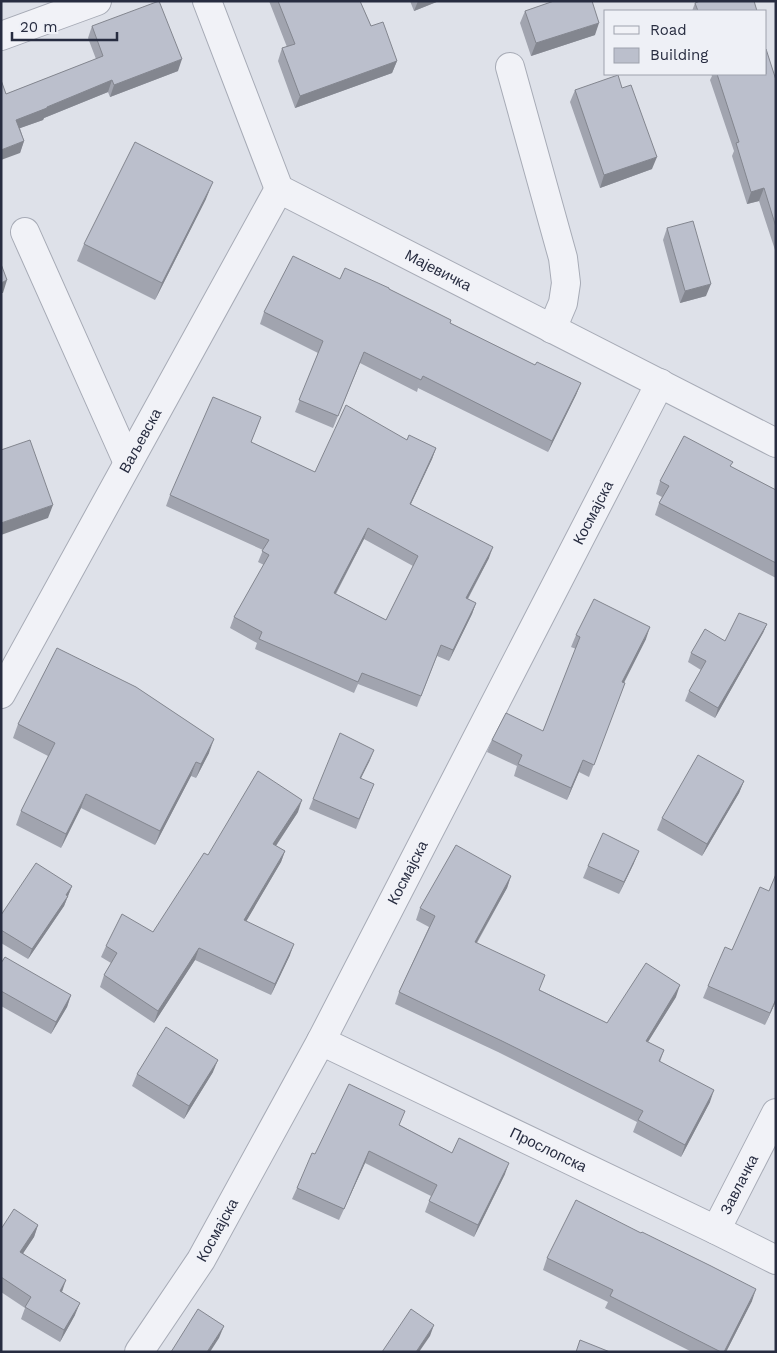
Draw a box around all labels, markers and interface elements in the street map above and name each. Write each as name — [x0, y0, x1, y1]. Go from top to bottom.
scale bar — [12, 10, 118, 42]
legend — [604, 10, 767, 75]
text: 20 m — [20, 18, 58, 36]
text: Road — [650, 21, 687, 39]
text: Building — [650, 46, 708, 64]
street label: Мајевичка — [402, 246, 475, 295]
street label: Ваљевска — [115, 405, 166, 476]
street label: Космајска — [569, 477, 617, 548]
street label: Космајска — [384, 837, 432, 908]
street label: Прослопска — [507, 1124, 590, 1176]
street label: Завлачка — [716, 1151, 762, 1218]
street label: Космајска — [193, 1195, 242, 1265]

